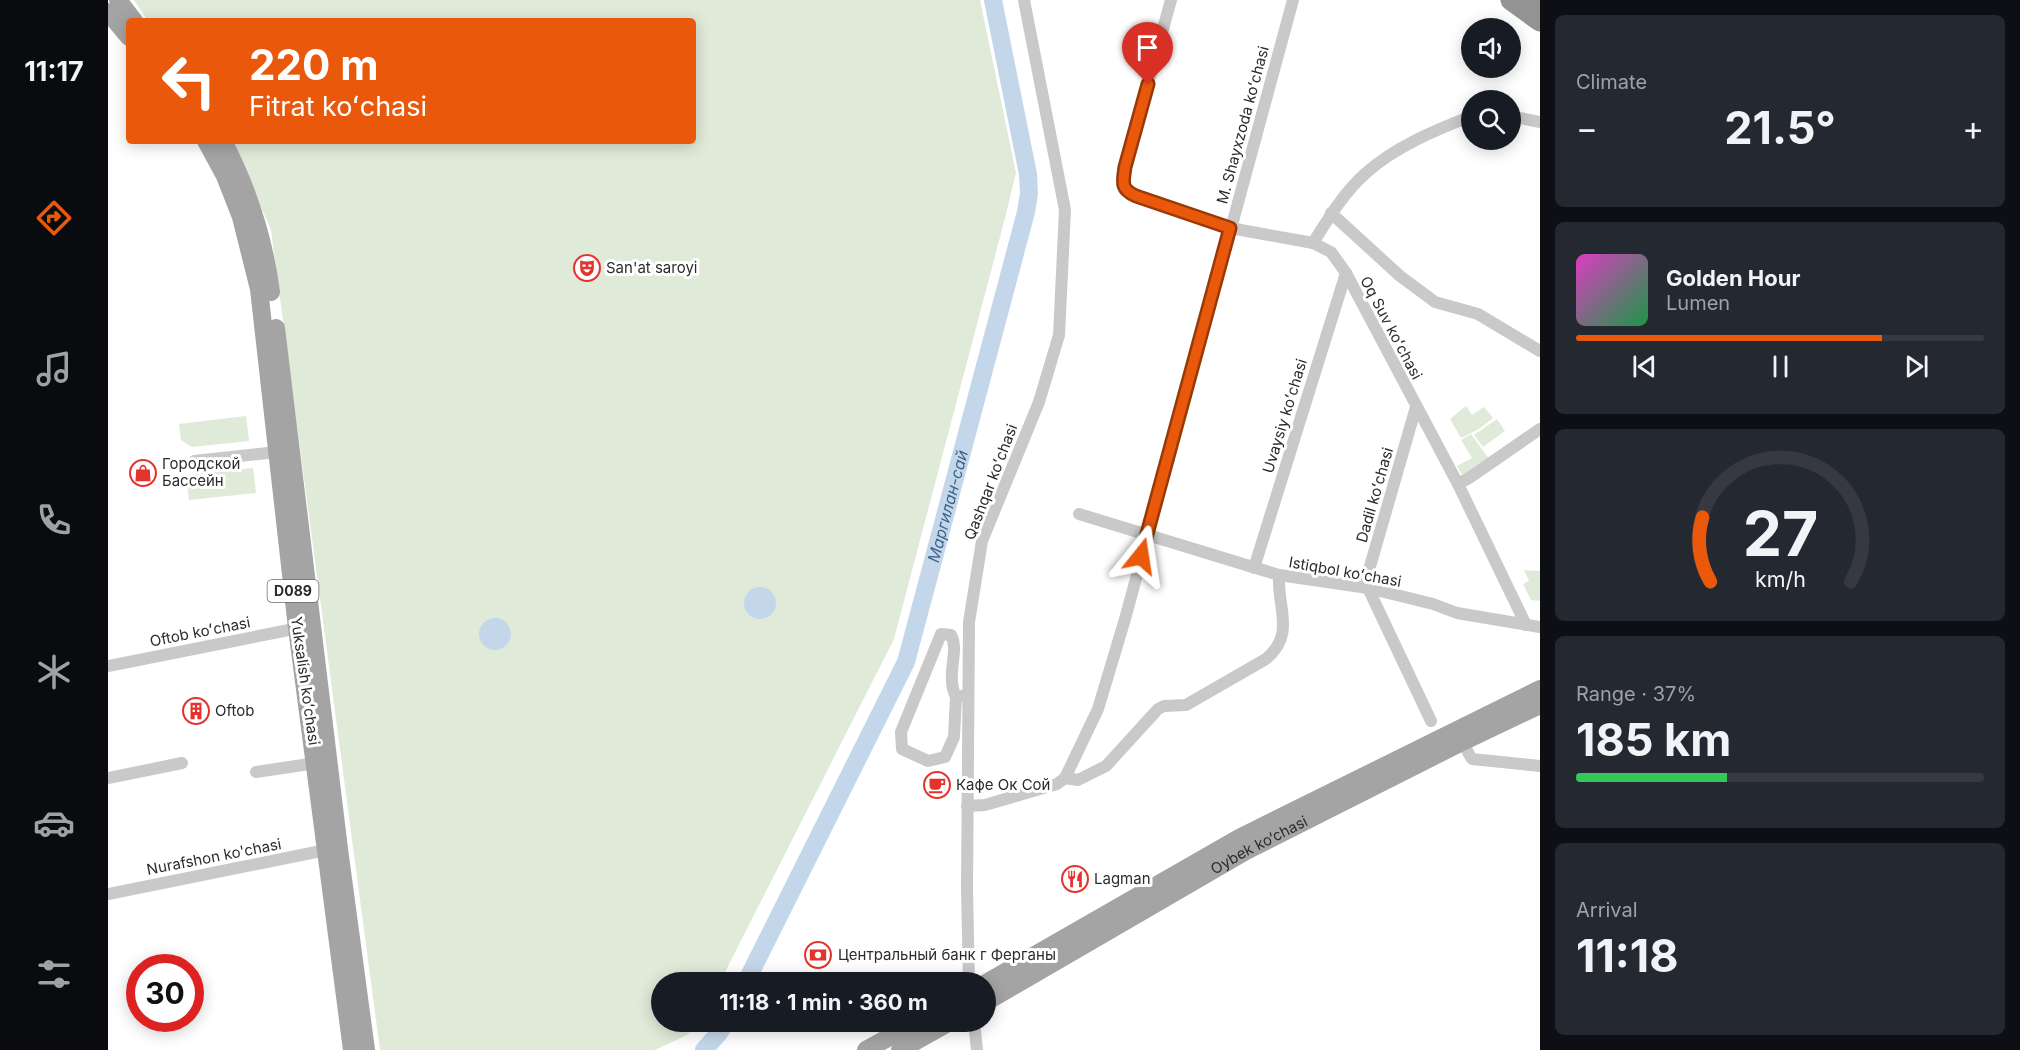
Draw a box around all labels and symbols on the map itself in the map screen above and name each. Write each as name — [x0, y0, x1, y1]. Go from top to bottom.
pin — [1122, 22, 1173, 84]
street label: M. Shayxzoda koʻchasi — [1212, 44, 1273, 206]
theatre icon: San'at saroyi — [572, 253, 602, 283]
place label: San'at saroyi — [606, 258, 697, 277]
street label: Oq Suv koʻchasi — [1356, 273, 1427, 383]
street label: Uvaysiy koʻchasi — [1258, 356, 1311, 475]
street label: Qashqar koʻchasi — [960, 421, 1021, 542]
street label: Dadil koʻchasi — [1352, 445, 1397, 545]
water label: Маргилан-сай — [923, 448, 972, 565]
place label: Городской Бассейн — [162, 454, 240, 490]
shop icon: Городской Бассейн — [128, 458, 158, 488]
position arrow — [1109, 524, 1173, 588]
street label: Istiqbol koʻchasi — [1287, 552, 1403, 591]
road number: D089 — [268, 580, 318, 602]
street label: Oftob koʻchasi — [148, 612, 252, 651]
street label: Yuksalish koʻchasi — [287, 615, 324, 746]
building icon: Oftob — [181, 696, 211, 726]
place label: Oftob — [215, 701, 254, 720]
cafe icon: Кафе Ок Сой — [922, 770, 952, 800]
place label: Кафе Ок Сой — [956, 775, 1050, 794]
street label: Oybek ko‘chasi — [1207, 811, 1311, 878]
street label: Nurafshon ko'chasi — [145, 834, 283, 879]
restaurant icon: Lagman — [1060, 864, 1090, 894]
place label: Lagman — [1094, 869, 1151, 888]
bank icon: Центральный банк г Ферганы — [803, 940, 833, 970]
place label: Центральный банк г Ферганы — [838, 945, 1056, 964]
speed limit sign: 30 — [126, 954, 204, 1032]

